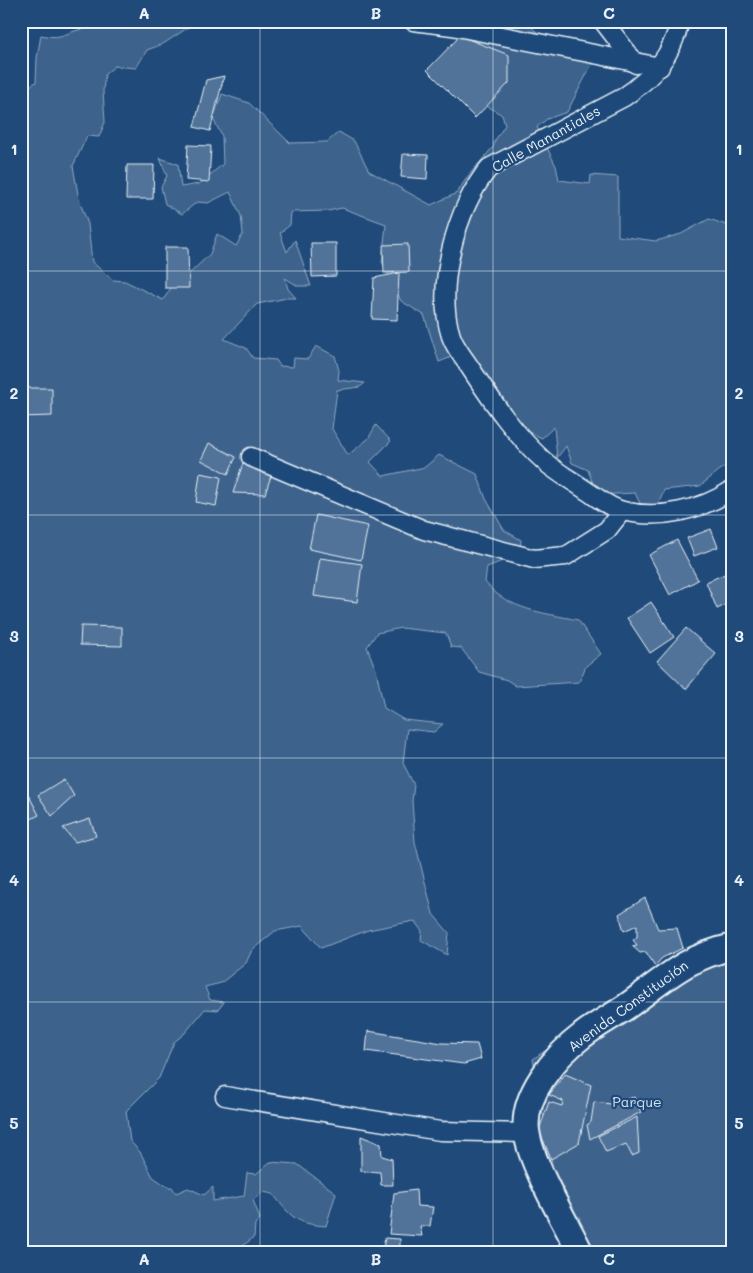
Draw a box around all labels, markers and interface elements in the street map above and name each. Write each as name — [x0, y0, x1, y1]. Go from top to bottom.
text: A — [138, 2, 150, 23]
text: B — [371, 2, 381, 23]
text: C — [603, 2, 615, 23]
street label: Calle Manantiales — [488, 101, 603, 176]
text: 1 — [10, 138, 18, 159]
text: 1 — [735, 138, 743, 159]
text: 2 — [10, 382, 19, 403]
text: 2 — [735, 382, 744, 403]
text: 3 — [9, 625, 19, 646]
text: 3 — [734, 625, 744, 646]
text: 4 — [9, 869, 19, 890]
text: 4 — [734, 869, 744, 890]
street label: Avenida Constitución — [564, 956, 692, 1056]
park label: Parque — [612, 1092, 662, 1111]
text: 5 — [9, 1112, 19, 1133]
text: 5 — [734, 1112, 744, 1133]
text: A — [138, 1248, 150, 1269]
text: B — [371, 1248, 381, 1269]
text: C — [603, 1248, 615, 1269]

